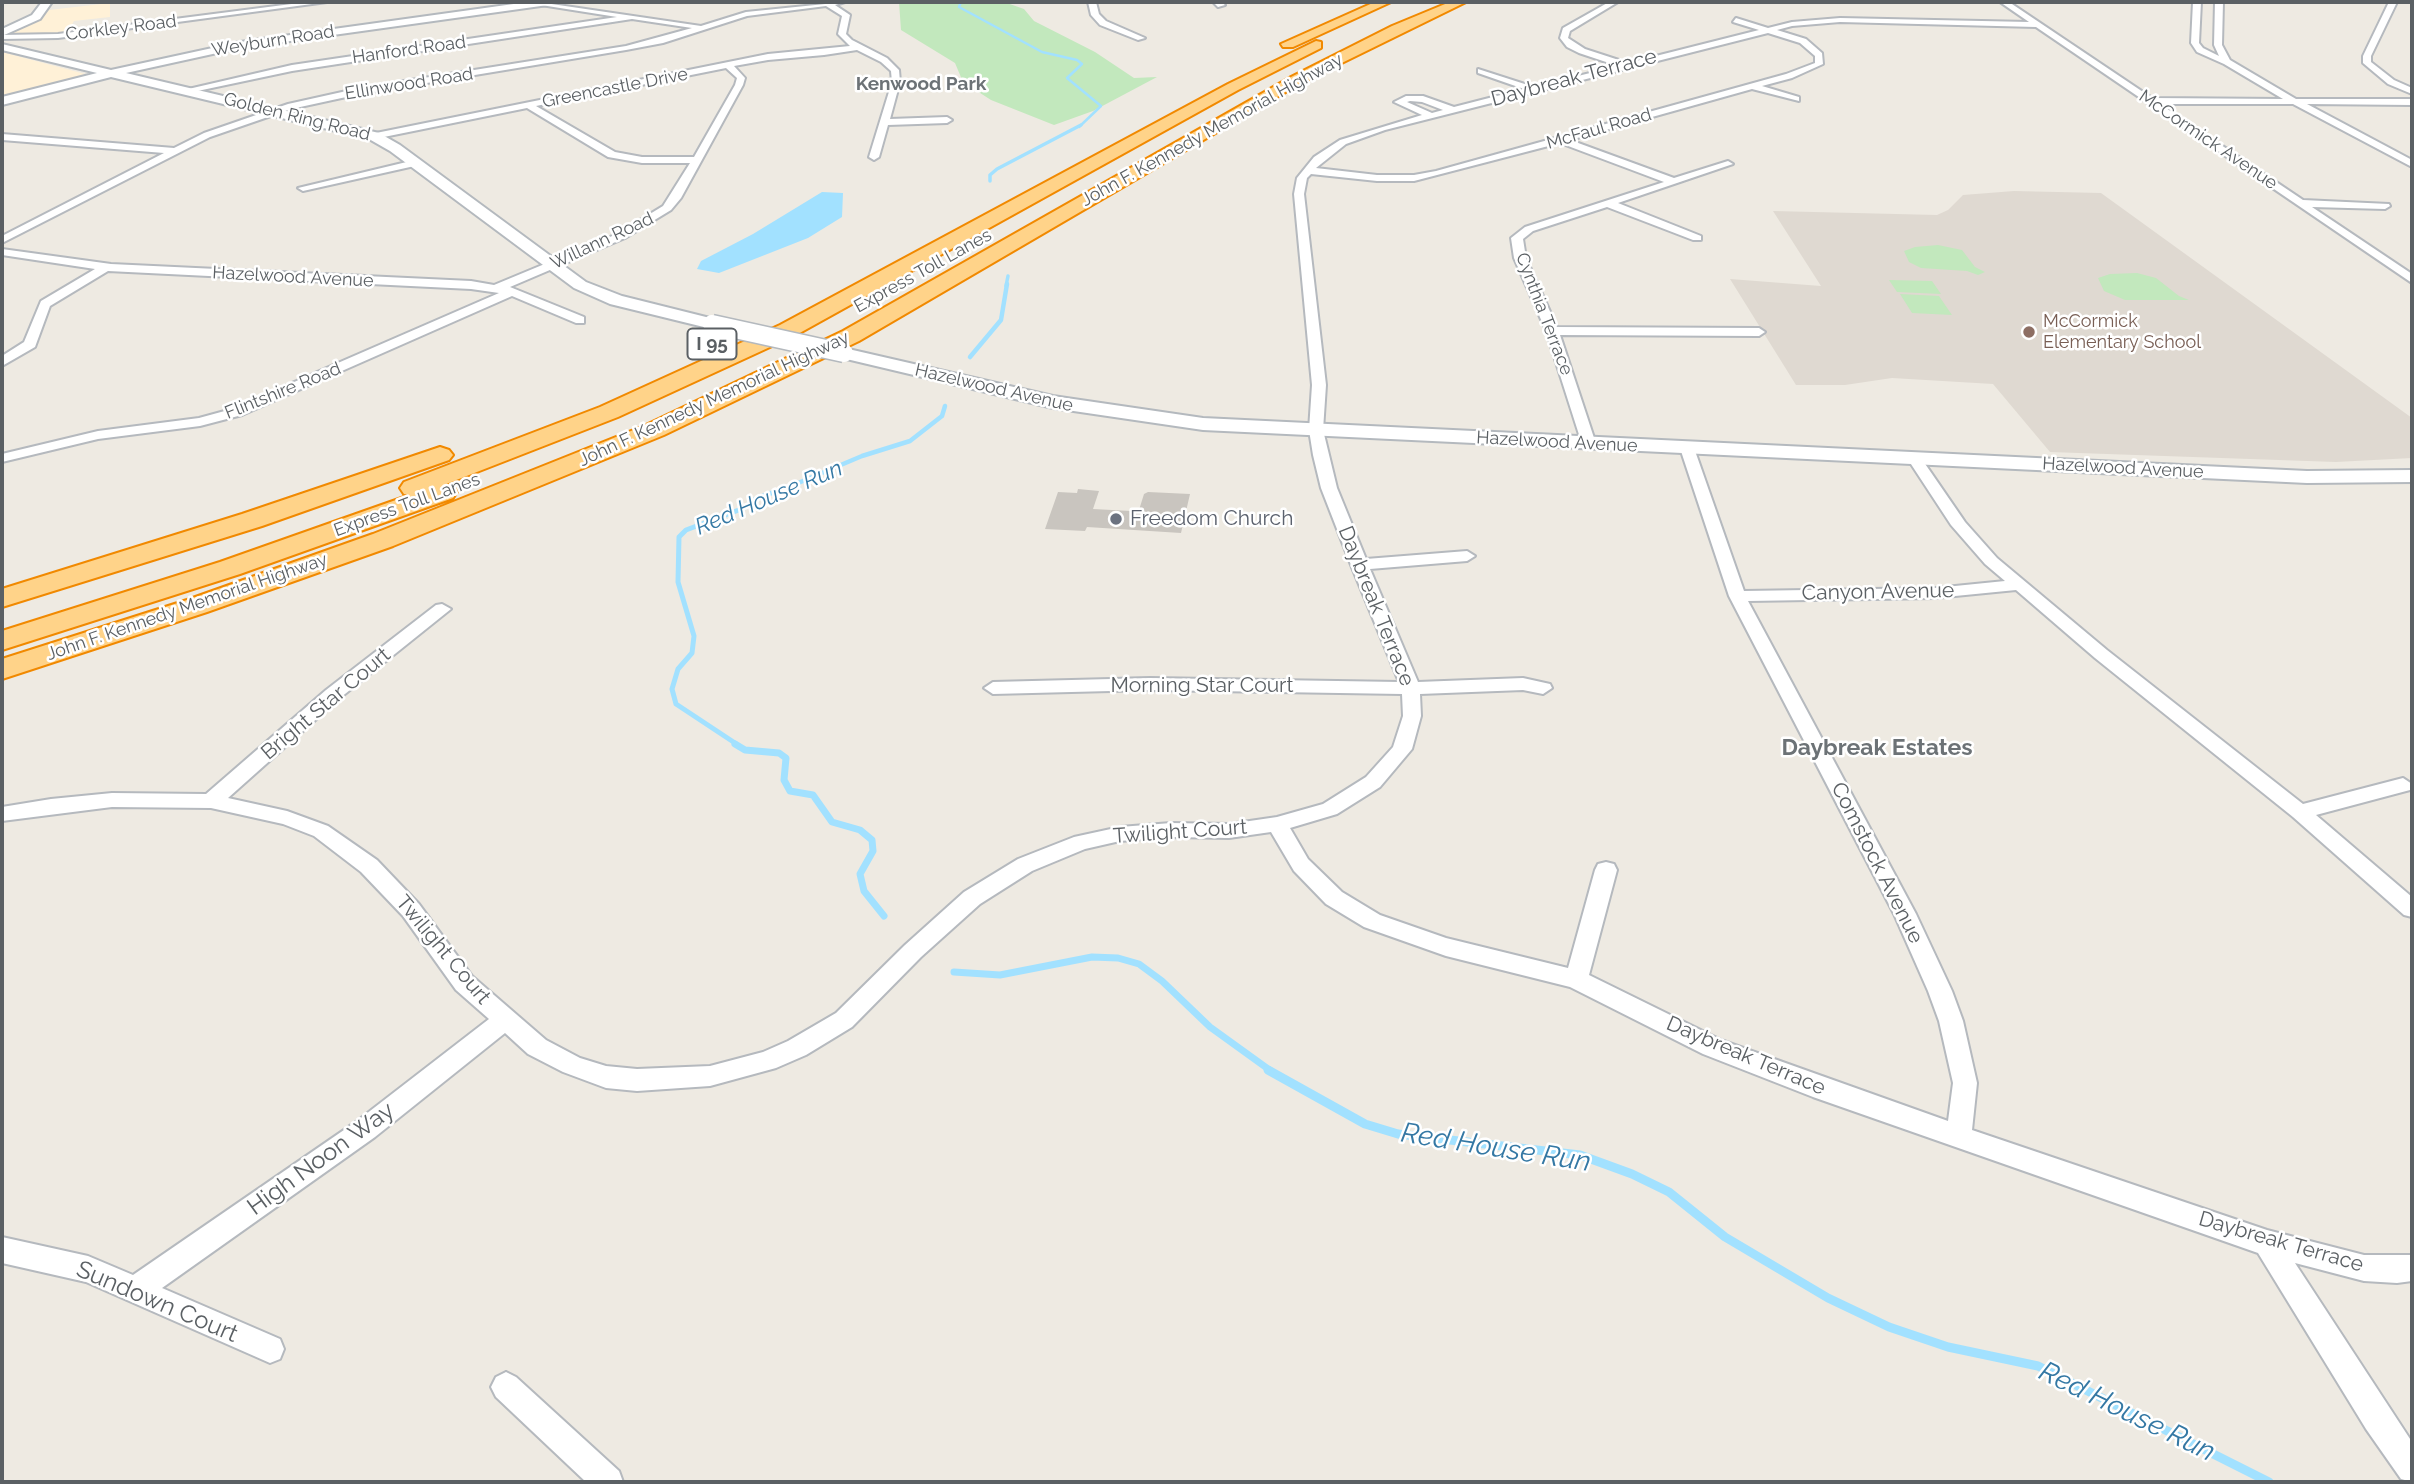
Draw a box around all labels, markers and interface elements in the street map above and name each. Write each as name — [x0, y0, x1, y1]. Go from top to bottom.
street label: Corkley Road — [64, 10, 178, 46]
street label: Weyburn Road — [210, 21, 336, 61]
street label: Hanford Road — [351, 31, 467, 69]
street label: Daybreak Terrace — [1488, 44, 1660, 112]
street label: John F. Kennedy Memorial Highway — [1077, 49, 1347, 211]
street label: Ellinwood Road — [343, 63, 475, 105]
street label: Greencastle Drive — [540, 63, 690, 113]
district label: Kenwood Park — [856, 73, 986, 95]
street label: McCormick Avenue — [2135, 86, 2281, 194]
street label: Golden Ring Road — [221, 88, 373, 146]
street label: McFaul Road — [1544, 104, 1654, 154]
street label: Willann Road — [547, 208, 657, 274]
street label: Express Toll Lanes — [850, 224, 996, 318]
street label: Cynthia Terrace — [1511, 250, 1577, 378]
street label: Hazelwood Avenue — [212, 262, 374, 292]
place label: McCormick Elementary School — [2043, 311, 2201, 354]
marker: McCormick Elementary School — [2021, 324, 2037, 340]
street label: John F. Kennedy Memorial Highway — [575, 327, 853, 471]
road number: I 95 — [688, 328, 736, 360]
street label: Flintshire Road — [222, 358, 344, 424]
street label: Hazelwood Avenue — [913, 359, 1075, 417]
street label: Hazelwood Avenue — [1476, 427, 1638, 457]
street label: Hazelwood Avenue — [2042, 453, 2204, 483]
water label: Red House Run — [691, 455, 847, 541]
street label: Express Toll Lanes — [331, 469, 483, 541]
place label: Freedom Church — [1130, 506, 1293, 532]
marker: Freedom Church — [1108, 511, 1124, 527]
street label: Daybreak Terrace — [1332, 522, 1420, 690]
street label: John F. Kennedy Memorial Highway — [44, 549, 330, 665]
street label: Canyon Avenue — [1801, 578, 1955, 606]
street label: Bright Star Court — [256, 643, 396, 765]
street label: Morning Star Court — [1110, 673, 1294, 699]
district label: Daybreak Estates — [1781, 734, 1973, 762]
street label: Comstock Avenue — [1826, 778, 1928, 948]
street label: Twilight Court — [1112, 815, 1248, 849]
street label: Twilight Court — [390, 890, 496, 1010]
street label: Daybreak Terrace — [1663, 1011, 1829, 1101]
street label: High Noon Way — [242, 1096, 400, 1222]
water label: Red House Run — [1399, 1116, 1593, 1180]
street label: Daybreak Terrace — [2196, 1206, 2366, 1278]
street label: Sundown Court — [72, 1255, 242, 1349]
water label: Red House Run — [2034, 1355, 2220, 1469]

